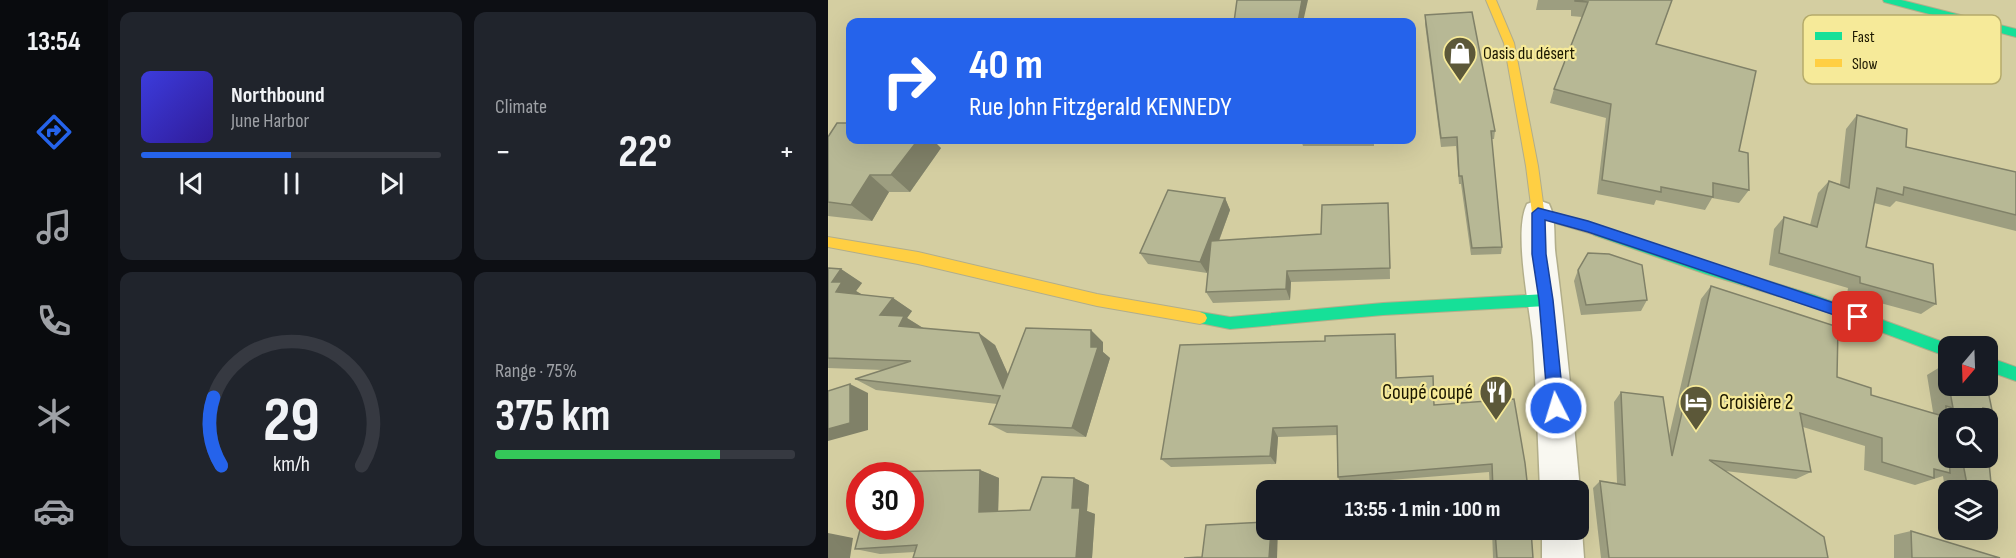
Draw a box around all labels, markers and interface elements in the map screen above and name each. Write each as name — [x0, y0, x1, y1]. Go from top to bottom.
legend — [1803, 15, 2001, 84]
text: 13:54 — [27, 26, 81, 58]
text: Fast — [1852, 28, 1875, 47]
shop icon: Oasis du désert — [1442, 35, 1478, 82]
text: 40 m — [969, 40, 1043, 91]
icon: right — [870, 42, 948, 120]
place label: Oasis du désert — [1483, 43, 1575, 64]
text: Slow — [1852, 55, 1877, 74]
text: Northbound — [231, 82, 325, 109]
text: Rue John Fitzgerald KENNEDY — [969, 91, 1232, 123]
text: Climate — [495, 95, 547, 119]
text: June Harbor — [231, 109, 309, 133]
icon: directions — [33, 111, 75, 153]
text: 22° — [618, 125, 672, 180]
text: − — [495, 132, 511, 172]
text: + — [779, 132, 795, 172]
icon: previous — [175, 167, 208, 200]
icon: pause — [275, 167, 308, 200]
icon: next — [375, 167, 408, 200]
icon: music — [33, 206, 75, 248]
pin — [1832, 291, 1883, 342]
icon: phone — [33, 300, 75, 342]
icon: arrive — [1841, 300, 1874, 333]
north arrow — [1938, 336, 1998, 396]
map controls — [1938, 336, 1998, 540]
text: Range · 75% — [495, 359, 577, 383]
restaurant icon: Coupé coupé — [1478, 374, 1514, 421]
position arrow — [1524, 376, 1588, 440]
place label: Coupé coupé — [1382, 380, 1473, 405]
text: 29 — [263, 384, 319, 459]
hotel icon: Croisière 2 — [1678, 384, 1714, 431]
text: 375 km — [495, 389, 610, 444]
place label: Croisière 2 — [1719, 390, 1793, 415]
icon: climate — [33, 395, 75, 437]
button: search — [1938, 408, 1998, 468]
text: km/h — [272, 452, 310, 477]
speed limit sign: 30 — [846, 462, 924, 540]
button: layers — [1938, 480, 1998, 540]
icon: car — [33, 490, 75, 532]
text: 13:55 · 1 min · 100 m — [1345, 496, 1500, 523]

